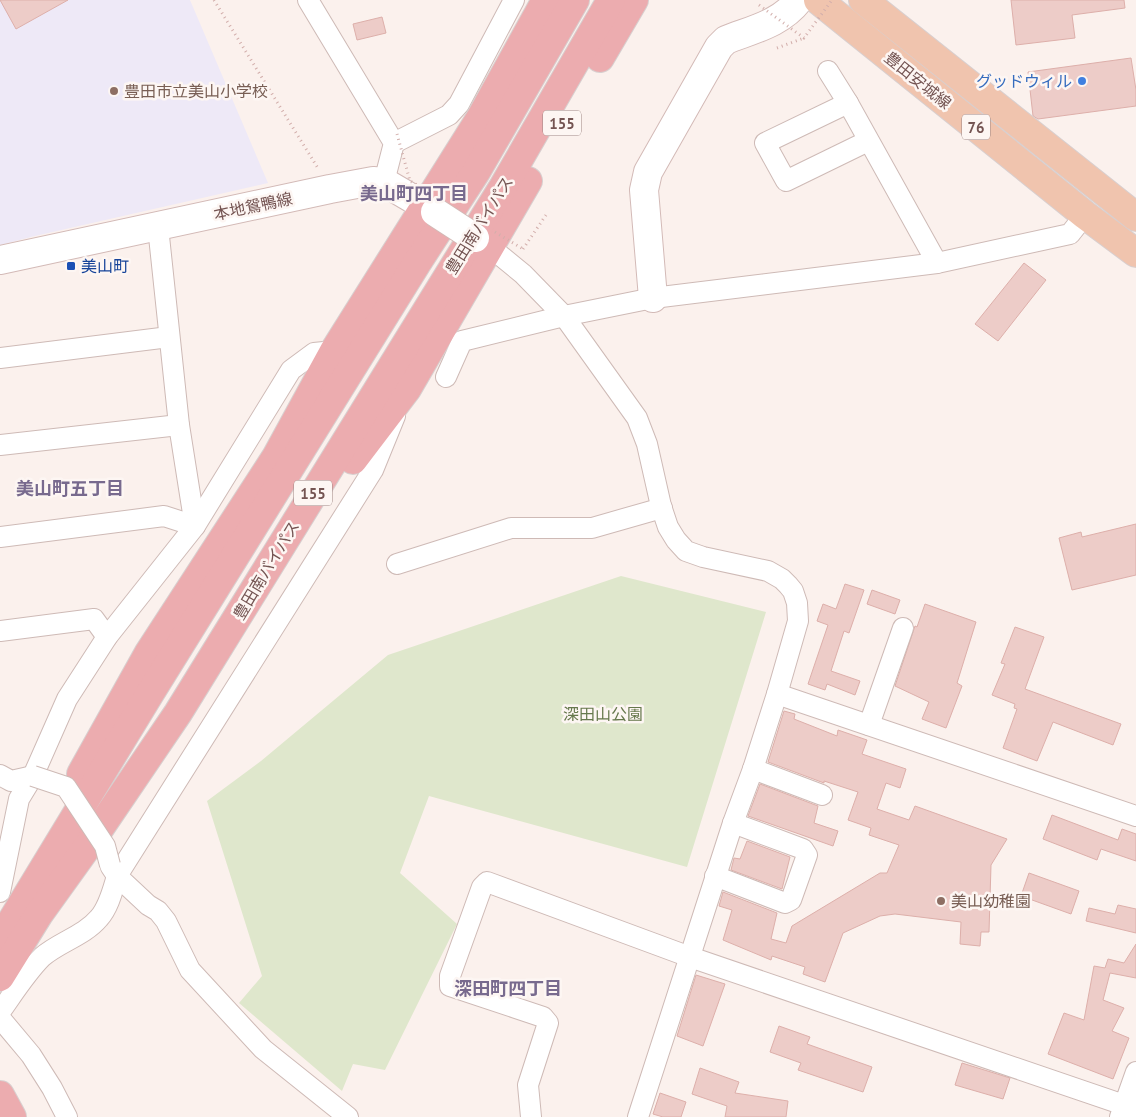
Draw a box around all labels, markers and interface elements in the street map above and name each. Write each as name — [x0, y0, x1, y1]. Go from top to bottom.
street label: 豊田安城線 — [881, 47, 955, 113]
place label: グッドウィル — [976, 71, 1072, 91]
marker: グッドウィル — [1076, 75, 1088, 87]
place label: 豊田市立美山小学校 — [124, 81, 268, 101]
marker: 豊田市立美山小学校 — [108, 85, 120, 97]
road number: 155 — [543, 110, 581, 136]
road number: 76 — [962, 114, 990, 140]
street label: 豊田南バイパス — [441, 172, 517, 278]
district label: 美山町四丁目 — [360, 182, 468, 205]
street label: 本地鴛鴨線 — [212, 188, 294, 224]
place label: 美山町 — [81, 256, 129, 276]
marker: 美山町 — [65, 260, 77, 272]
district label: 美山町五丁目 — [16, 477, 124, 500]
road number: 155 — [294, 480, 332, 506]
street label: 豊田南バイパス — [229, 517, 303, 623]
park label: 深田山公園 — [563, 704, 643, 724]
place label: 美山幼稚園 — [951, 891, 1031, 911]
marker: 美山幼稚園 — [935, 895, 947, 907]
district label: 深田町四丁目 — [454, 977, 562, 1000]

